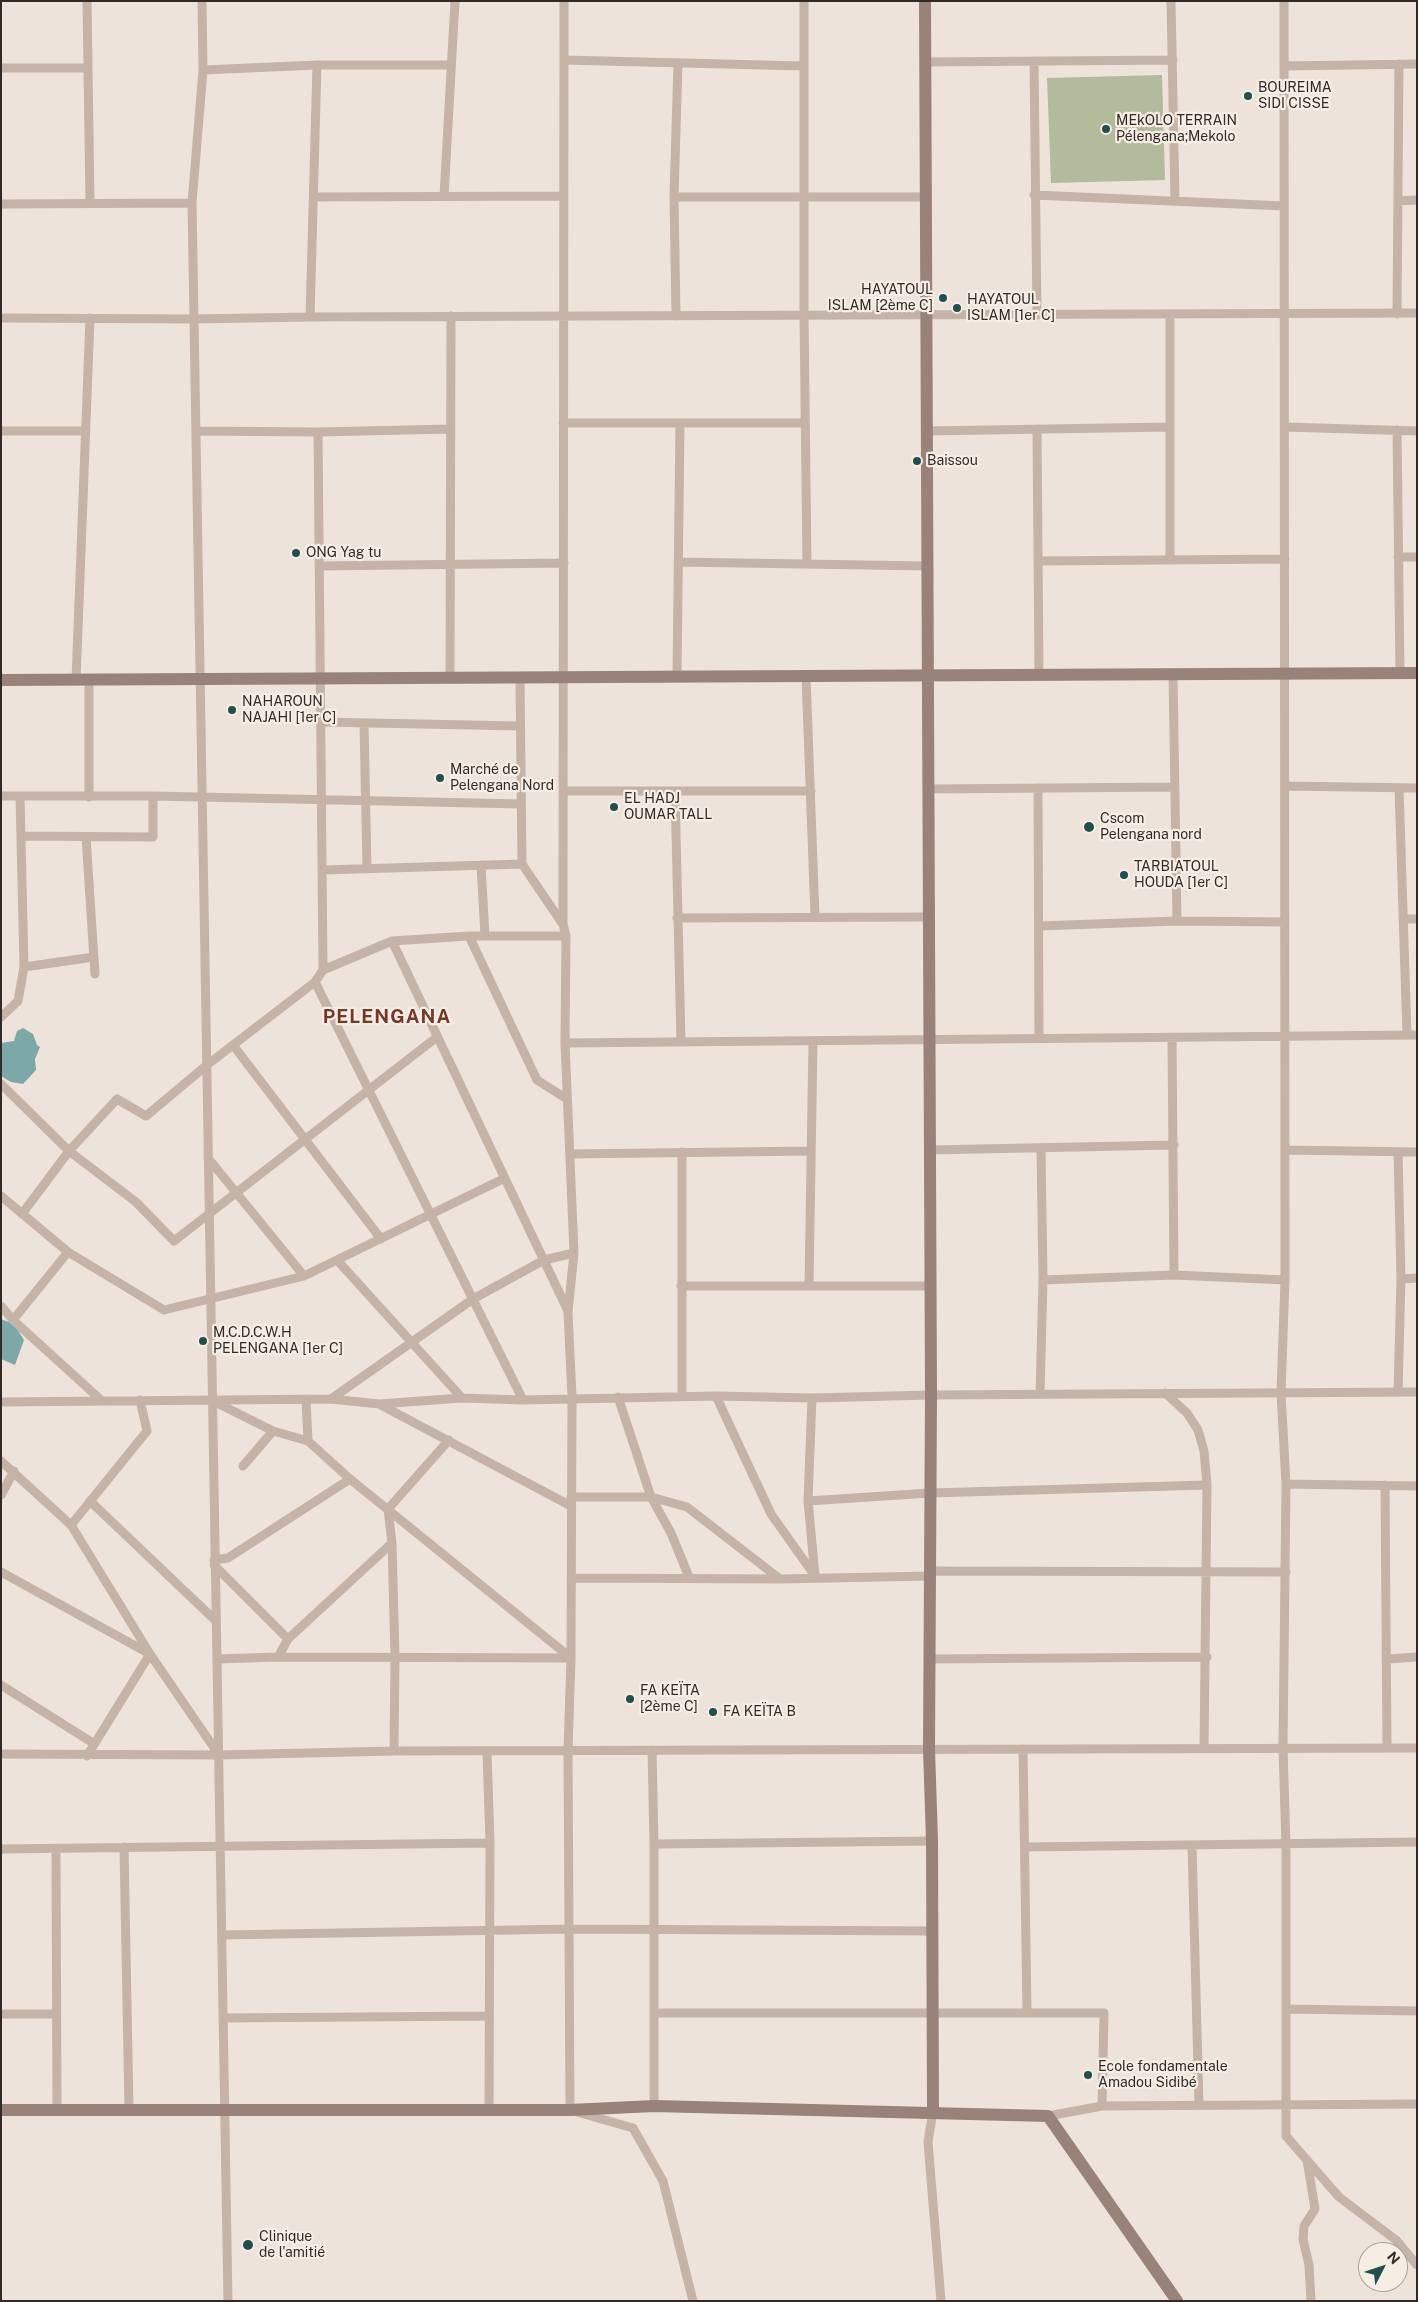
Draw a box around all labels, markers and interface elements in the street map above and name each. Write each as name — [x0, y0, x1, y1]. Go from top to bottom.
place label: BOUREIMA SIDI CISSE — [1258, 80, 1332, 112]
marker: BOUREIMA SIDI CISSE — [1242, 90, 1254, 102]
place label: MEkOLO TERRAIN Pélengana;Mekolo — [1116, 113, 1237, 146]
marker: MEkOLO TERRAIN Pélengana;Mekolo — [1100, 123, 1112, 135]
place label: HAYATOUL ISLAM [2ème C] — [828, 282, 933, 314]
marker: HAYATOUL ISLAM [2ème C] — [937, 292, 949, 304]
place label: HAYATOUL ISLAM [1er C] — [967, 292, 1055, 324]
marker: HAYATOUL ISLAM [1er C] — [951, 302, 963, 314]
place label: Baissou — [927, 453, 978, 469]
marker: Baissou — [911, 455, 923, 467]
place label: ONG Yag tu — [306, 545, 381, 561]
marker: ONG Yag tu — [290, 547, 302, 559]
place label: NAHAROUN NAJAHI [1er C] — [242, 694, 336, 726]
marker: NAHAROUN NAJAHI [1er C] — [226, 704, 238, 716]
place label: Marché de Pelengana Nord — [450, 762, 554, 794]
marker: Marché de Pelengana Nord — [434, 772, 446, 784]
place label: EL HADJ OUMAR TALL — [624, 791, 712, 824]
marker: EL HADJ OUMAR TALL — [608, 801, 620, 813]
place label: Cscom Pelengana nord — [1100, 811, 1202, 844]
marker: Cscom Pelengana nord — [1082, 820, 1096, 834]
place label: TARBIATOUL HOUDA [1er C] — [1134, 859, 1228, 892]
marker: TARBIATOUL HOUDA [1er C] — [1118, 869, 1130, 881]
district label: PELENGANA — [322, 1006, 452, 1028]
place label: M.C.D.C.W.H PELENGANA [1er C] — [213, 1325, 343, 1358]
marker: M.C.D.C.W.H PELENGANA [1er C] — [197, 1335, 209, 1347]
place label: FA KEÏTA [2ème C] — [640, 1683, 700, 1715]
marker: FA KEÏTA [2ème C] — [624, 1693, 636, 1705]
place label: FA KEÏTA B — [723, 1704, 796, 1720]
marker: FA KEÏTA B — [707, 1706, 719, 1718]
place label: Ecole fondamentale Amadou Sidibé — [1098, 2059, 1228, 2092]
marker: Ecole fondamentale Amadou Sidibé — [1082, 2069, 1094, 2081]
place label: Clinique de l'amitié — [259, 2229, 325, 2262]
marker: Clinique de l'amitié — [241, 2238, 255, 2252]
north arrow — [1358, 2242, 1408, 2292]
text: N — [1384, 2248, 1403, 2267]

